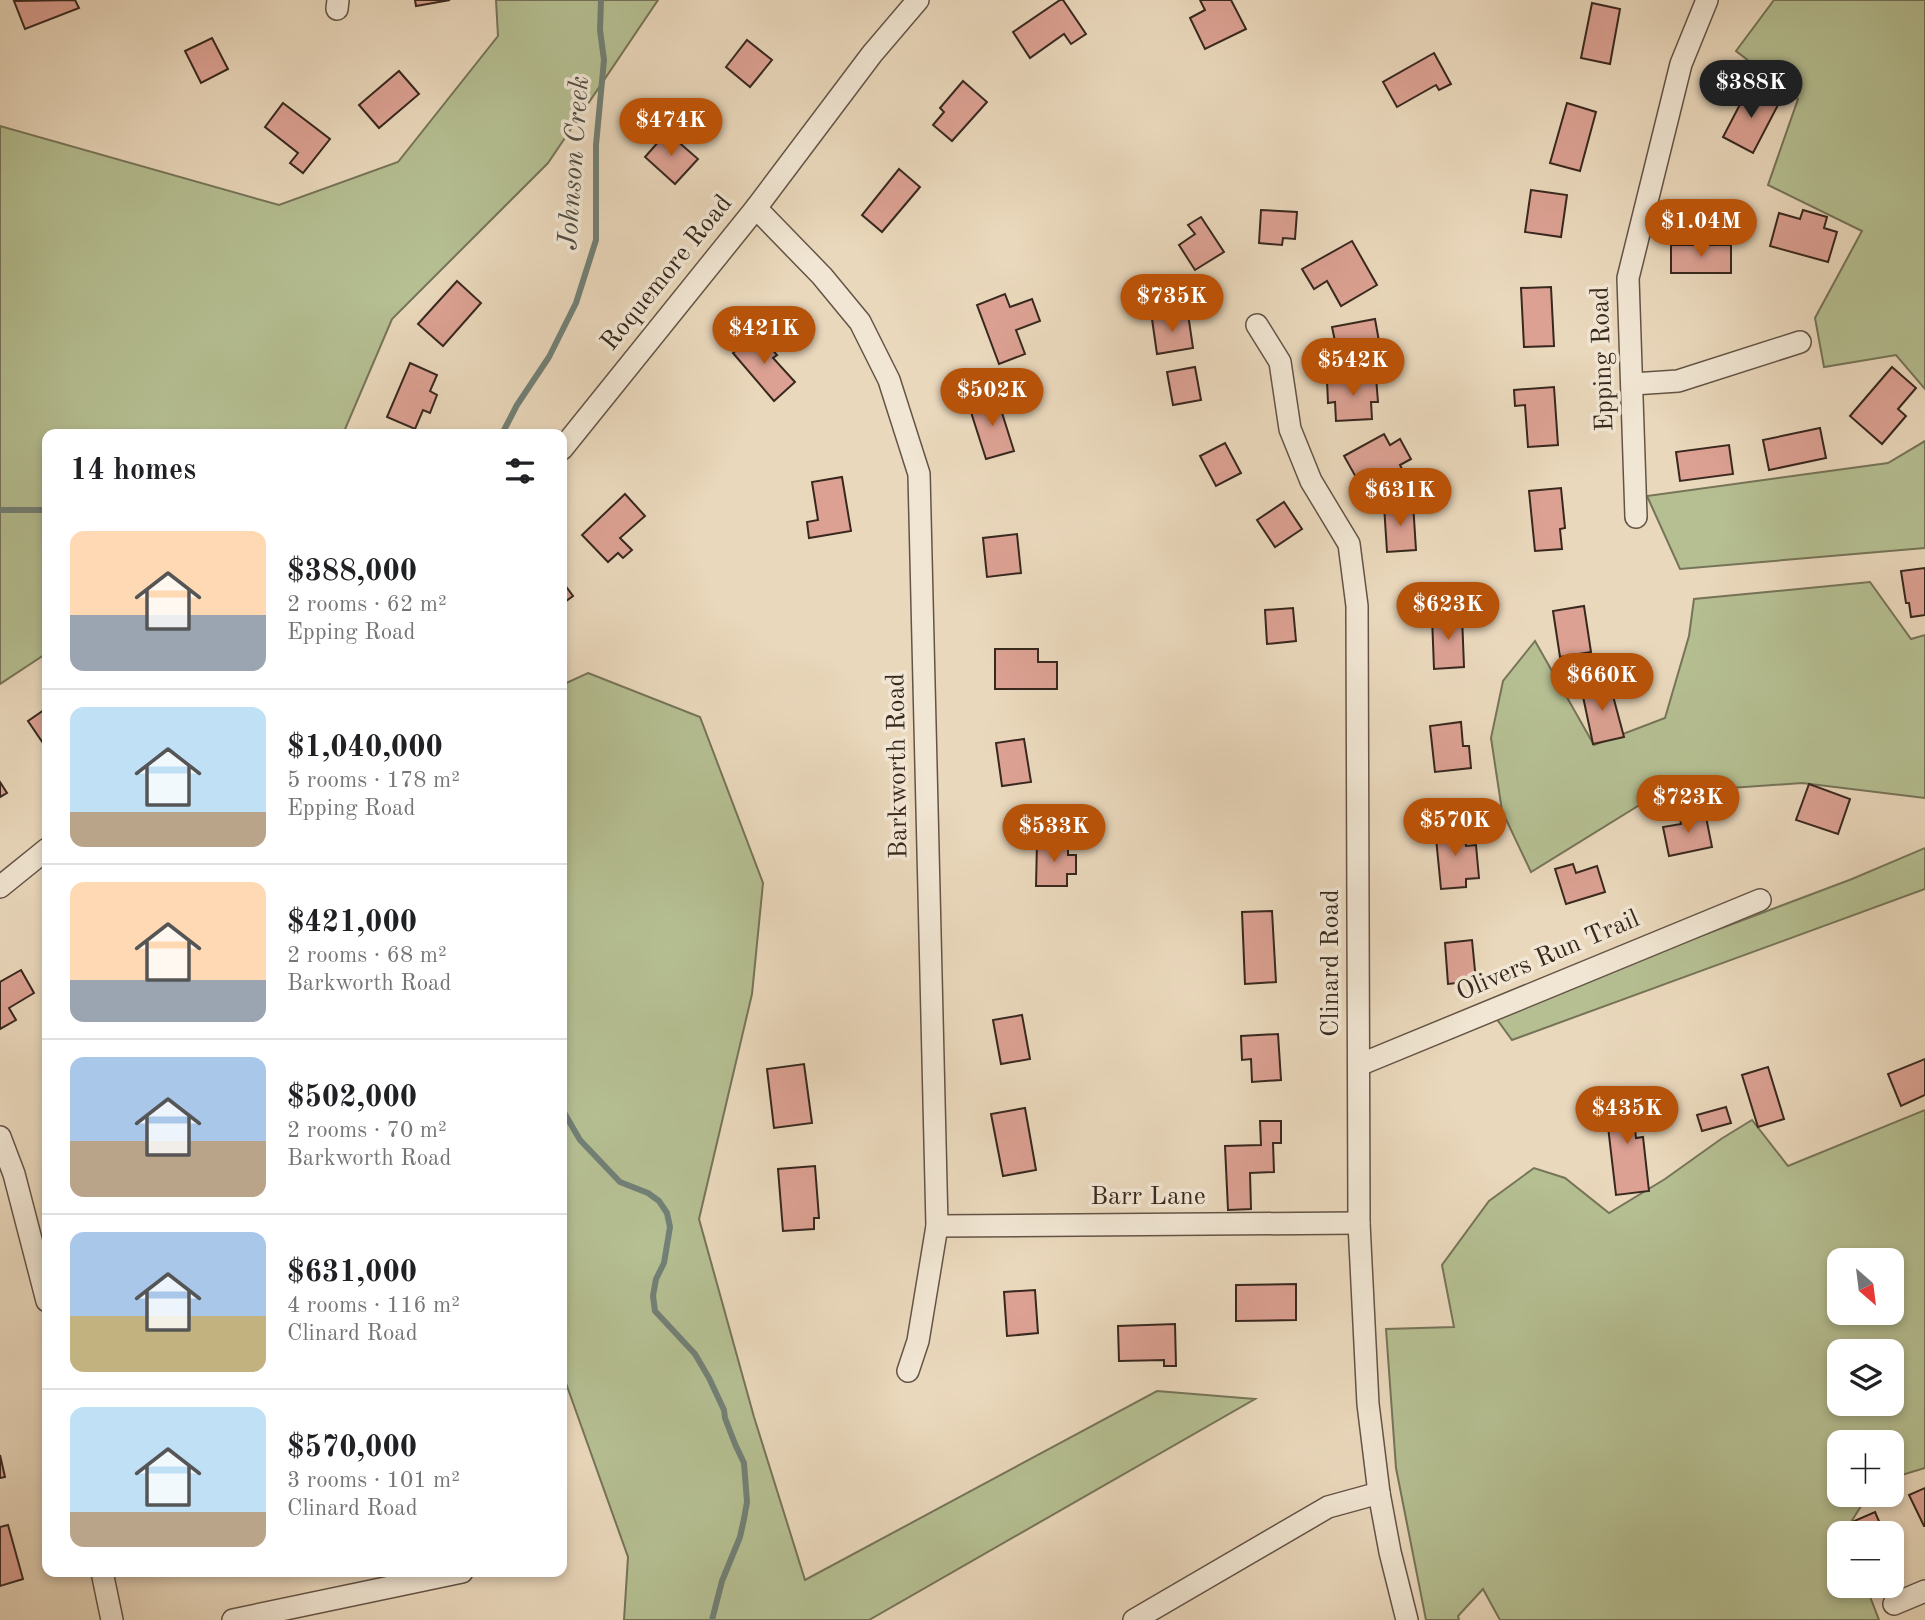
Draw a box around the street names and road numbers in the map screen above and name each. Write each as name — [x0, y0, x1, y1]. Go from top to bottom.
street label: Roquemore Road — [597, 190, 737, 356]
street label: Epping Road — [1587, 286, 1619, 432]
street label: Barkworth Road — [883, 673, 913, 859]
street label: Clinard Road — [1318, 889, 1344, 1037]
street label: Olivers Run Trail — [1453, 906, 1643, 1006]
street label: Barr Lane — [1090, 1184, 1206, 1210]

